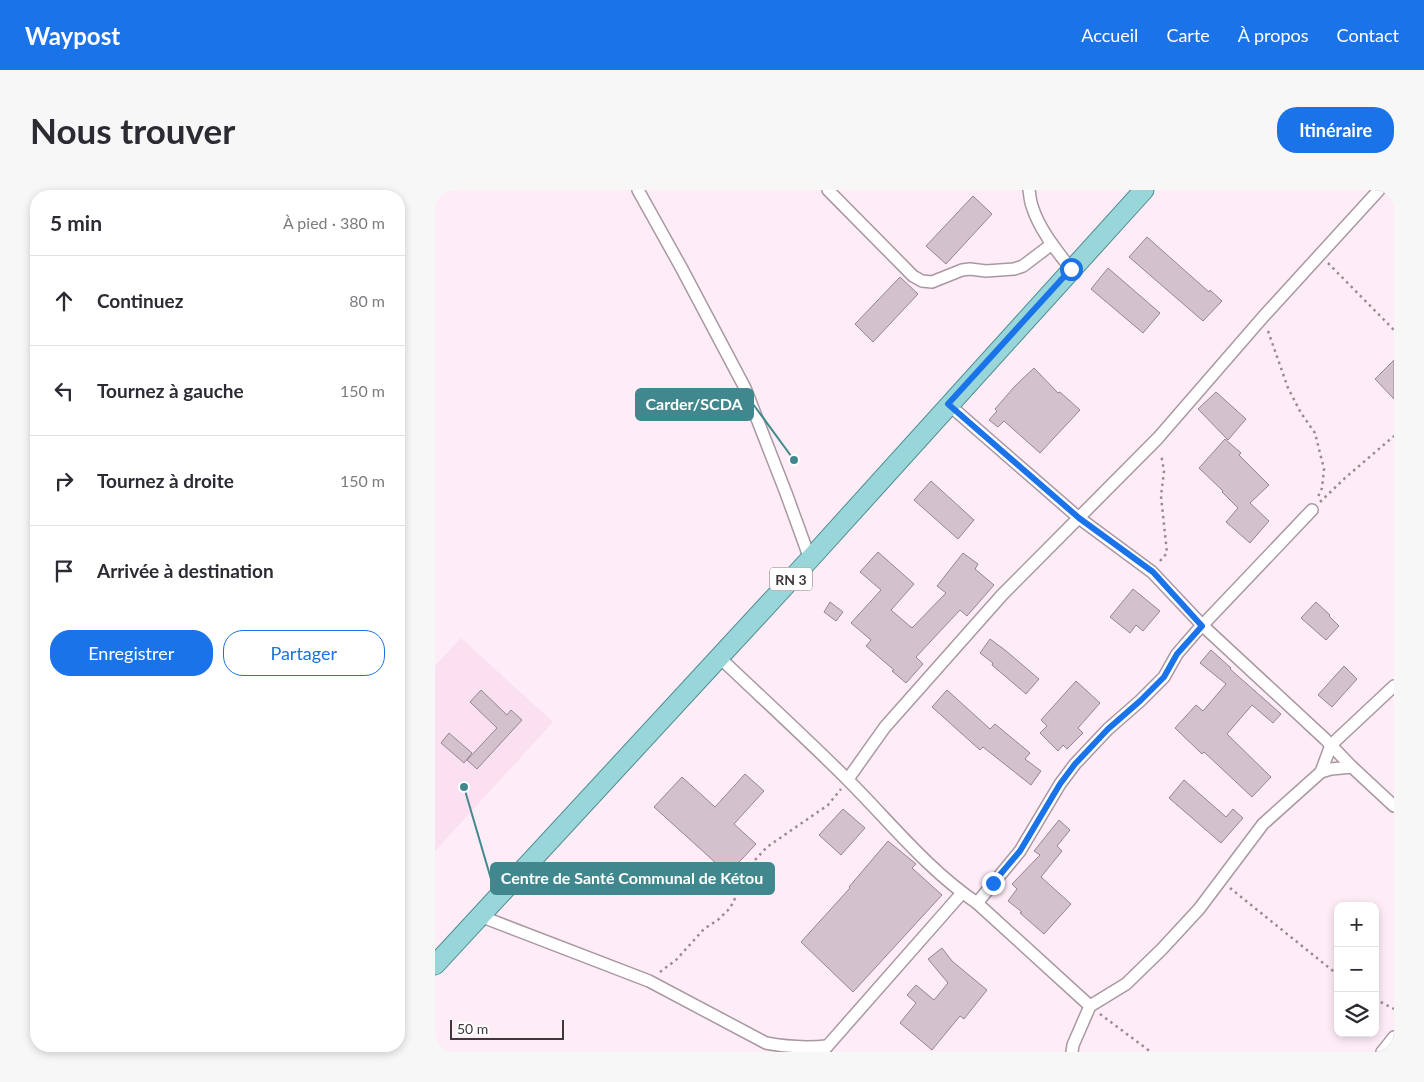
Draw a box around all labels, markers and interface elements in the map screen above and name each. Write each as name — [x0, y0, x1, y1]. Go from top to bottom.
text: Waypost — [25, 21, 120, 50]
text: Accueil — [1081, 24, 1138, 46]
text: Carte — [1166, 24, 1210, 46]
text: À propos — [1238, 24, 1309, 46]
text: Contact — [1337, 24, 1399, 46]
button: Itinéraire — [1277, 107, 1394, 153]
text: Nous trouver — [30, 109, 235, 151]
text: 5 min — [50, 210, 102, 235]
text: À pied · 380 m — [283, 213, 385, 232]
route start — [1060, 258, 1083, 281]
icon: ahead — [50, 287, 78, 315]
text: Continuez — [97, 289, 183, 312]
text: 80 m — [349, 291, 385, 310]
icon: left — [50, 377, 78, 405]
text: Tournez à gauche — [97, 379, 244, 402]
text: 150 m — [340, 381, 385, 400]
callout: Carder/SCDA — [636, 389, 753, 420]
text: Carder/SCDA — [645, 394, 743, 413]
icon: right — [50, 467, 78, 495]
text: Tournez à droite — [97, 469, 234, 492]
text: 150 m — [340, 471, 385, 490]
icon: arrive — [50, 557, 78, 585]
text: Arrivée à destination — [97, 559, 274, 582]
road number: RN 3 — [770, 568, 812, 590]
button: Enregistrer — [50, 630, 213, 676]
button: Partager — [223, 630, 385, 676]
callout: Centre de Santé Communal de Kétou — [491, 863, 774, 894]
text: Centre de Santé Communal de Kétou — [501, 868, 763, 887]
route end — [982, 872, 1005, 895]
map controls — [1334, 902, 1379, 1037]
button: + — [1334, 902, 1379, 947]
button: − — [1334, 947, 1379, 992]
button: layers — [1334, 992, 1379, 1037]
scale bar — [450, 1017, 564, 1040]
text: 50 m — [457, 1020, 488, 1037]

